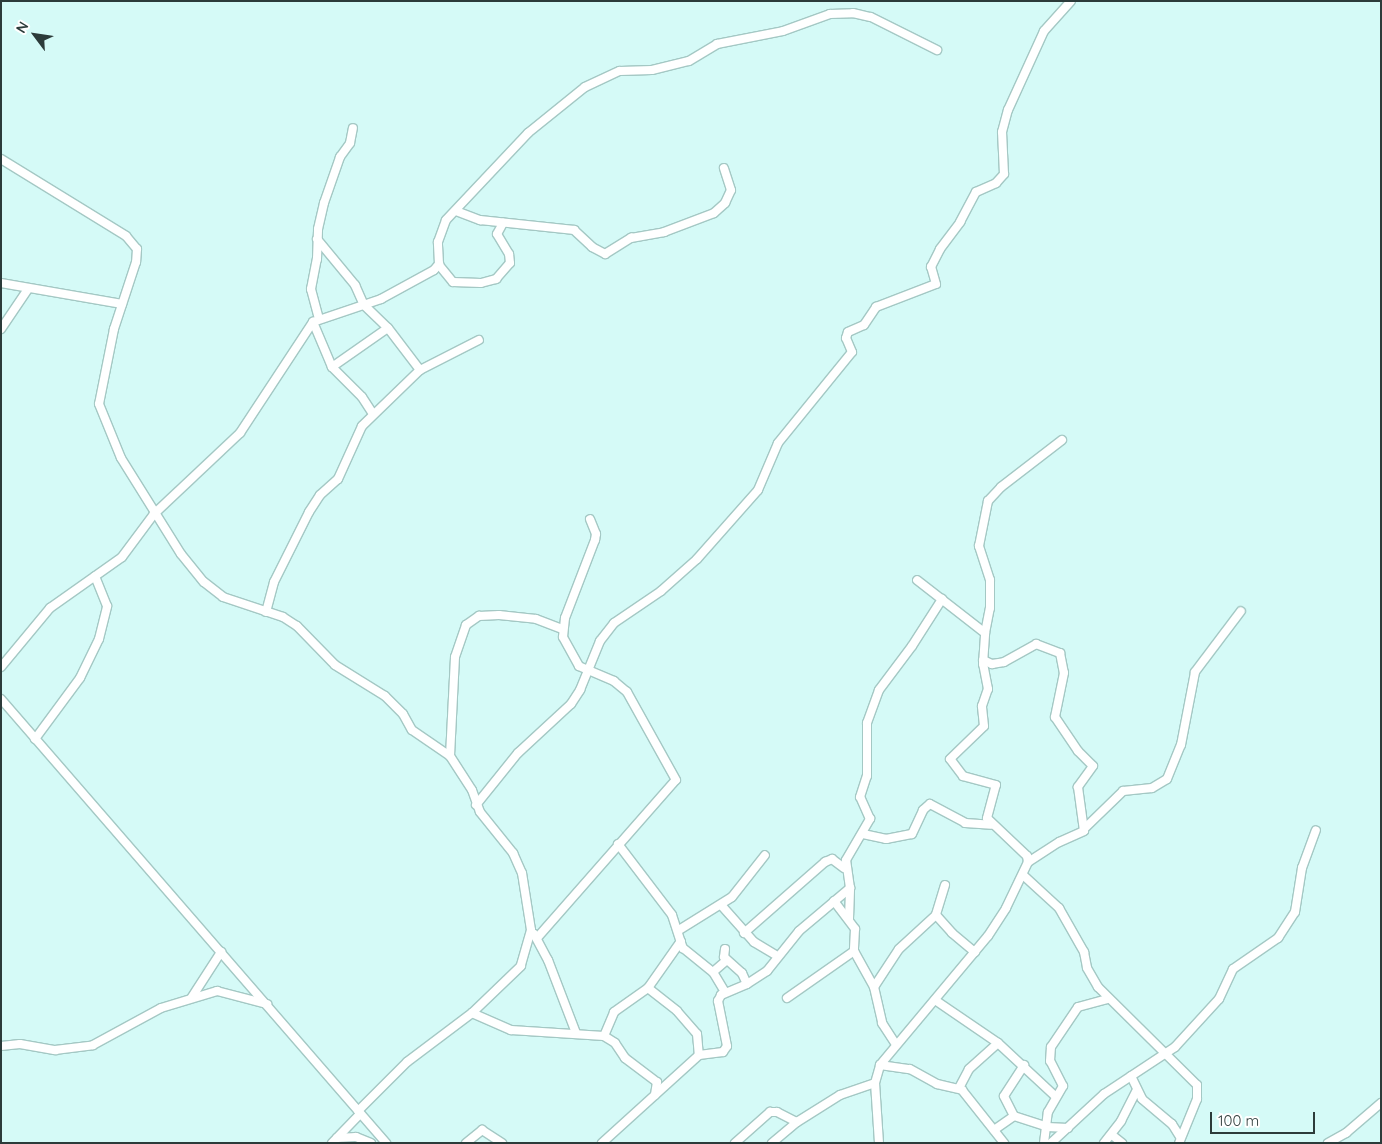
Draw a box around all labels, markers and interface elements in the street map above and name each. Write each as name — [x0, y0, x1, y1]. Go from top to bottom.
north arrow — [10, 10, 60, 60]
text: N — [12, 18, 33, 36]
scale bar — [1212, 1102, 1317, 1134]
text: 100 m — [1218, 1111, 1259, 1130]

